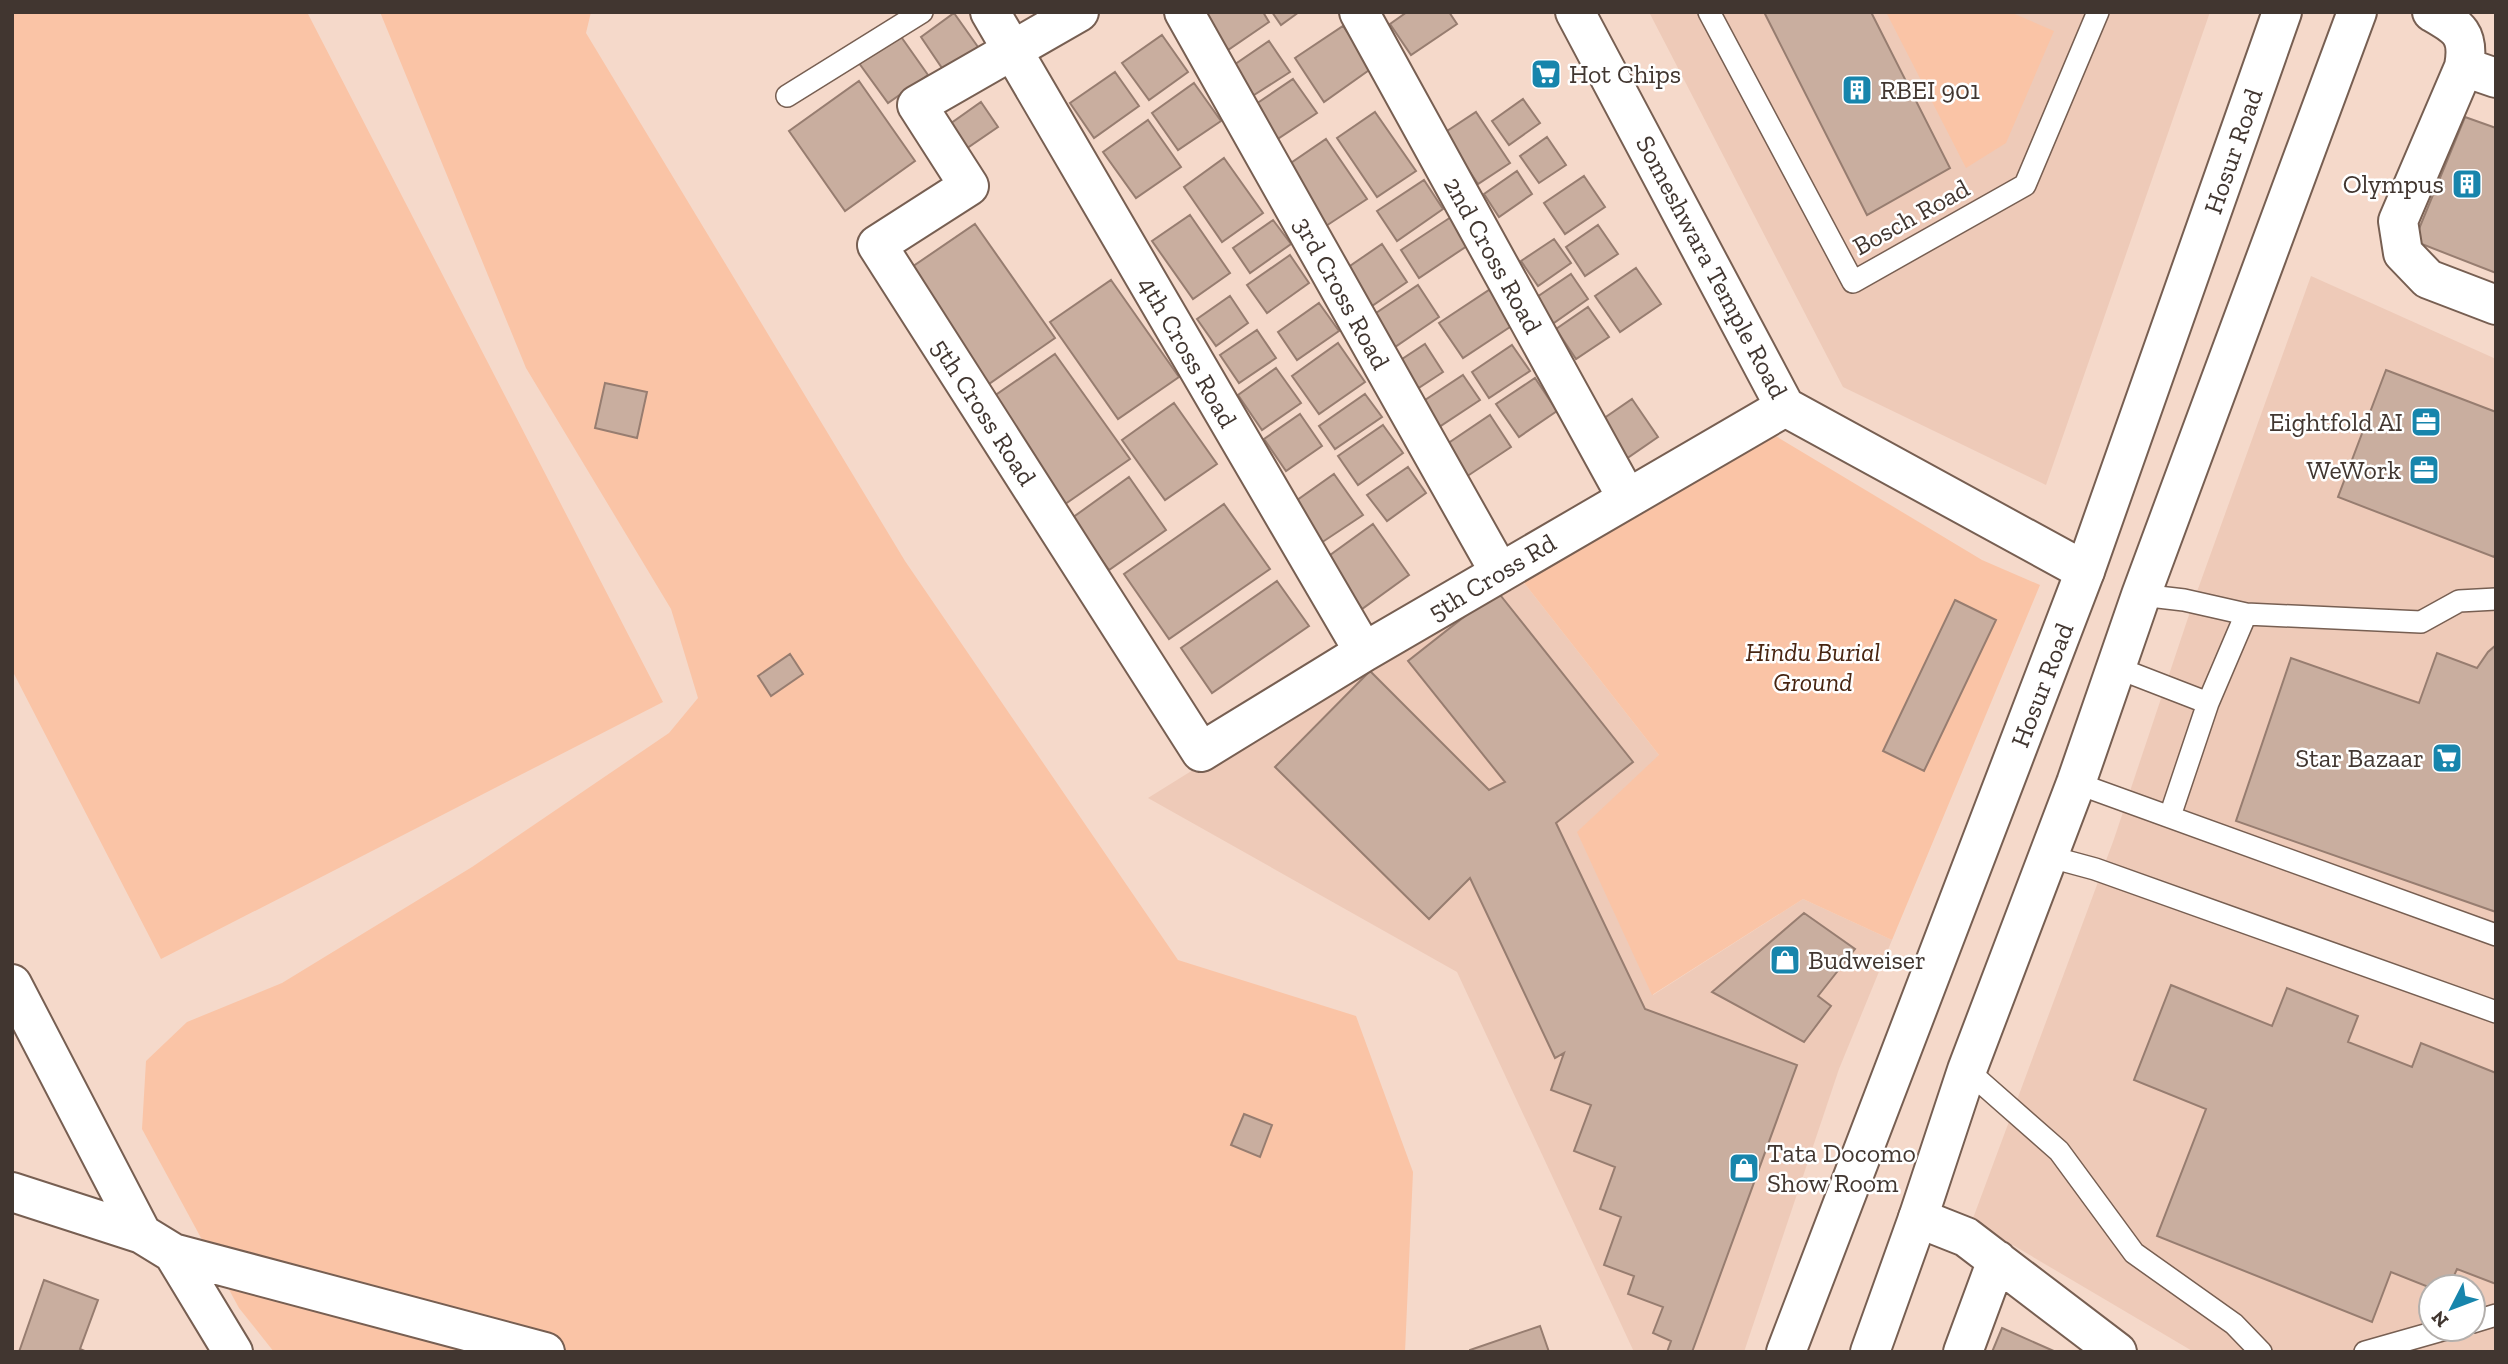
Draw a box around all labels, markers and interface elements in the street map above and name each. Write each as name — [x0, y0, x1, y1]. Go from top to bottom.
supermarket icon: Hot Chips — [1529, 57, 1563, 91]
place label: Hot Chips — [1569, 58, 1681, 90]
building icon: RBEI 901 — [1840, 73, 1874, 107]
place label: RBEI 901 — [1880, 74, 1980, 106]
street label: Hosur Road — [2197, 84, 2269, 218]
street label: Someshwara Temple Road — [1629, 130, 1795, 404]
building icon: Olympus — [2450, 167, 2484, 201]
place label: Olympus — [2343, 168, 2444, 200]
street label: 2nd Cross Road — [1437, 171, 1549, 339]
street label: Bosch Road — [1847, 172, 1975, 262]
street label: 3rd Cross Road — [1287, 211, 1397, 375]
street label: 4th Cross Road — [1132, 271, 1244, 433]
street label: 5th Cross Road — [925, 333, 1043, 491]
office icon: Eightfold AI — [2409, 405, 2443, 439]
place label: Eightfold AI — [2269, 406, 2403, 438]
office icon: WeWork — [2407, 453, 2441, 487]
place label: WeWork — [2307, 454, 2401, 486]
street label: 5th Cross Rd — [1422, 526, 1562, 628]
street label: Hosur Road — [2004, 618, 2080, 752]
park label: Hindu Burial Ground — [1745, 636, 1881, 698]
supermarket icon: Star Bazaar — [2430, 741, 2464, 775]
place label: Star Bazaar — [2295, 742, 2424, 774]
shop icon: Budweiser — [1768, 943, 1802, 977]
place label: Budweiser — [1808, 944, 1926, 976]
place label: Tata Docomo Show Room — [1767, 1137, 1916, 1199]
shop icon: Tata Docomo Show Room — [1727, 1151, 1761, 1185]
north arrow — [2417, 1273, 2487, 1343]
text: N — [2426, 1306, 2453, 1332]

